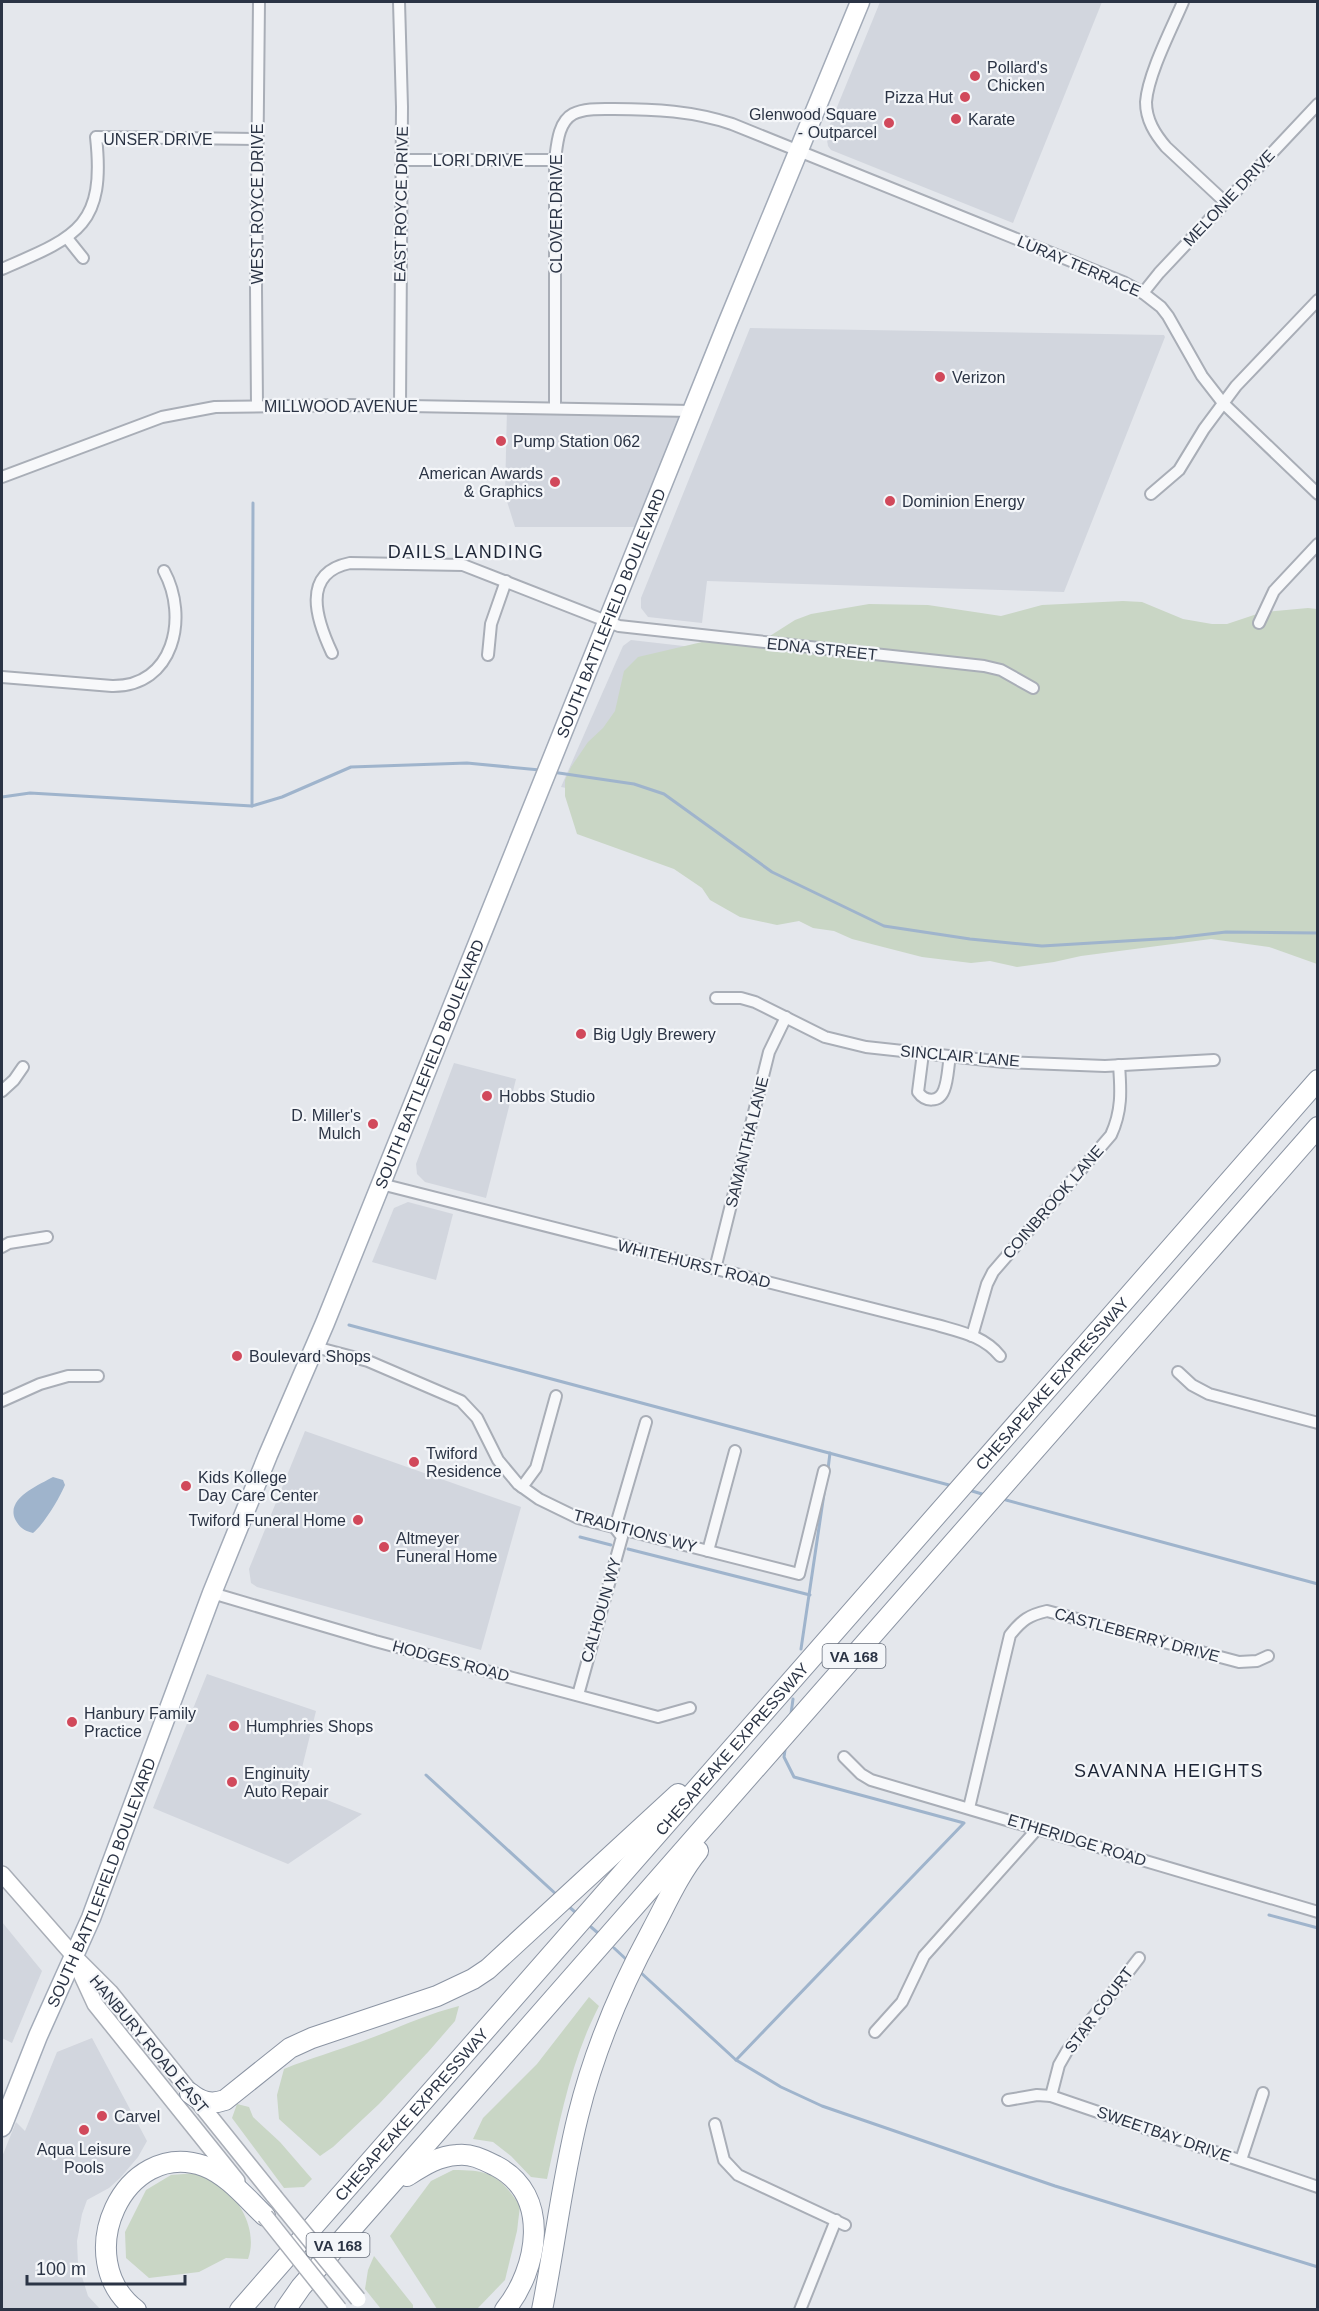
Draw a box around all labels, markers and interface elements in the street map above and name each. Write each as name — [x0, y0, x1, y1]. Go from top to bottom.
place label: Pollard's Chicken — [987, 59, 1048, 94]
marker: Pollard's Chicken — [968, 69, 982, 83]
place label: Pizza Hut — [885, 89, 954, 106]
marker: Pizza Hut — [958, 90, 972, 104]
place label: Glenwood Square - Outparcel — [749, 106, 877, 141]
place label: Karate — [968, 111, 1015, 128]
marker: Karate — [949, 112, 963, 126]
marker: Glenwood Square - Outparcel — [882, 116, 896, 130]
street label: WEST ROYCE DRIVE — [249, 124, 266, 284]
street label: EAST ROYCE DRIVE — [391, 126, 411, 282]
street label: UNSER DRIVE — [103, 131, 213, 148]
street label: MELONIE DRIVE — [1180, 146, 1278, 250]
street label: LORI DRIVE — [433, 152, 523, 169]
street label: CLOVER DRIVE — [548, 154, 565, 274]
street label: LURAY TERRACE — [1015, 232, 1143, 300]
place label: Verizon — [952, 369, 1005, 386]
marker: Verizon — [933, 370, 947, 384]
street label: MILLWOOD AVENUE — [264, 398, 418, 415]
place label: Pump Station 062 — [513, 433, 640, 450]
marker: Pump Station 062 — [494, 434, 508, 448]
place label: American Awards & Graphics — [419, 465, 543, 500]
marker: American Awards & Graphics — [548, 475, 562, 489]
street label: SOUTH BATTLEFIELD BOULEVARD — [553, 486, 668, 740]
place label: Dominion Energy — [902, 493, 1025, 510]
marker: Dominion Energy — [883, 494, 897, 508]
district label: DAILS LANDING — [388, 542, 544, 562]
street label: EDNA STREET — [766, 635, 878, 663]
street label: SOUTH BATTLEFIELD BOULEVARD — [372, 937, 487, 1191]
place label: Big Ugly Brewery — [593, 1026, 716, 1043]
marker: Big Ugly Brewery — [574, 1027, 588, 1041]
street label: SINCLAIR LANE — [899, 1042, 1021, 1070]
street label: SAMANTHA LANE — [723, 1075, 771, 1209]
place label: Hobbs Studio — [499, 1088, 595, 1105]
marker: Hobbs Studio — [480, 1089, 494, 1103]
place label: D. Miller's Mulch — [291, 1107, 361, 1142]
marker: D. Miller's Mulch — [366, 1117, 380, 1131]
street label: COINBROOK LANE — [999, 1142, 1107, 1262]
street label: WHITEHURST ROAD — [616, 1237, 772, 1291]
street label: CHESAPEAKE EXPRESSWAY — [972, 1294, 1132, 1473]
place label: Boulevard Shops — [249, 1348, 371, 1365]
marker: Boulevard Shops — [230, 1349, 244, 1363]
place label: Twiford Residence — [426, 1445, 502, 1480]
marker: Twiford Residence — [407, 1455, 421, 1469]
place label: Kids Kollege Day Care Center — [198, 1469, 319, 1504]
marker: Kids Kollege Day Care Center — [179, 1479, 193, 1493]
street label: TRADITIONS WY — [571, 1506, 699, 1556]
place label: Twiford Funeral Home — [189, 1512, 346, 1529]
marker: Twiford Funeral Home — [351, 1513, 365, 1527]
place label: Altmeyer Funeral Home — [396, 1530, 497, 1565]
marker: Altmeyer Funeral Home — [377, 1540, 391, 1554]
street label: CALHOUN WY — [578, 1555, 624, 1664]
street label: CASTLEBERRY DRIVE — [1053, 1605, 1221, 1665]
street label: HODGES ROAD — [391, 1637, 511, 1685]
road number: VA 168 — [822, 1644, 886, 1668]
street label: CHESAPEAKE EXPRESSWAY — [652, 1659, 812, 1839]
place label: Hanbury Family Practice — [84, 1705, 196, 1740]
marker: Hanbury Family Practice — [65, 1715, 79, 1729]
place label: Humphries Shops — [246, 1718, 373, 1735]
marker: Humphries Shops — [227, 1719, 241, 1733]
street label: SOUTH BATTLEFIELD BOULEVARD — [44, 1755, 158, 2010]
district label: SAVANNA HEIGHTS — [1074, 1761, 1264, 1781]
place label: Enginuity Auto Repair — [244, 1765, 329, 1800]
marker: Enginuity Auto Repair — [225, 1775, 239, 1789]
street label: ETHERIDGE ROAD — [1006, 1811, 1148, 1869]
street label: STAR COURT — [1061, 1964, 1137, 2056]
street label: HANBURY ROAD EAST — [86, 1972, 212, 2116]
street label: CHESAPEAKE EXPRESSWAY — [331, 2025, 492, 2204]
street label: SWEETBAY DRIVE — [1095, 2103, 1233, 2165]
place label: Carvel — [114, 2108, 160, 2125]
marker: Carvel — [95, 2109, 109, 2123]
marker: Aqua Leisure Pools — [77, 2123, 91, 2137]
place label: Aqua Leisure Pools — [37, 2141, 131, 2176]
road number: VA 168 — [306, 2233, 370, 2257]
scale bar — [27, 2248, 184, 2286]
text: 100 m — [36, 2259, 86, 2279]

